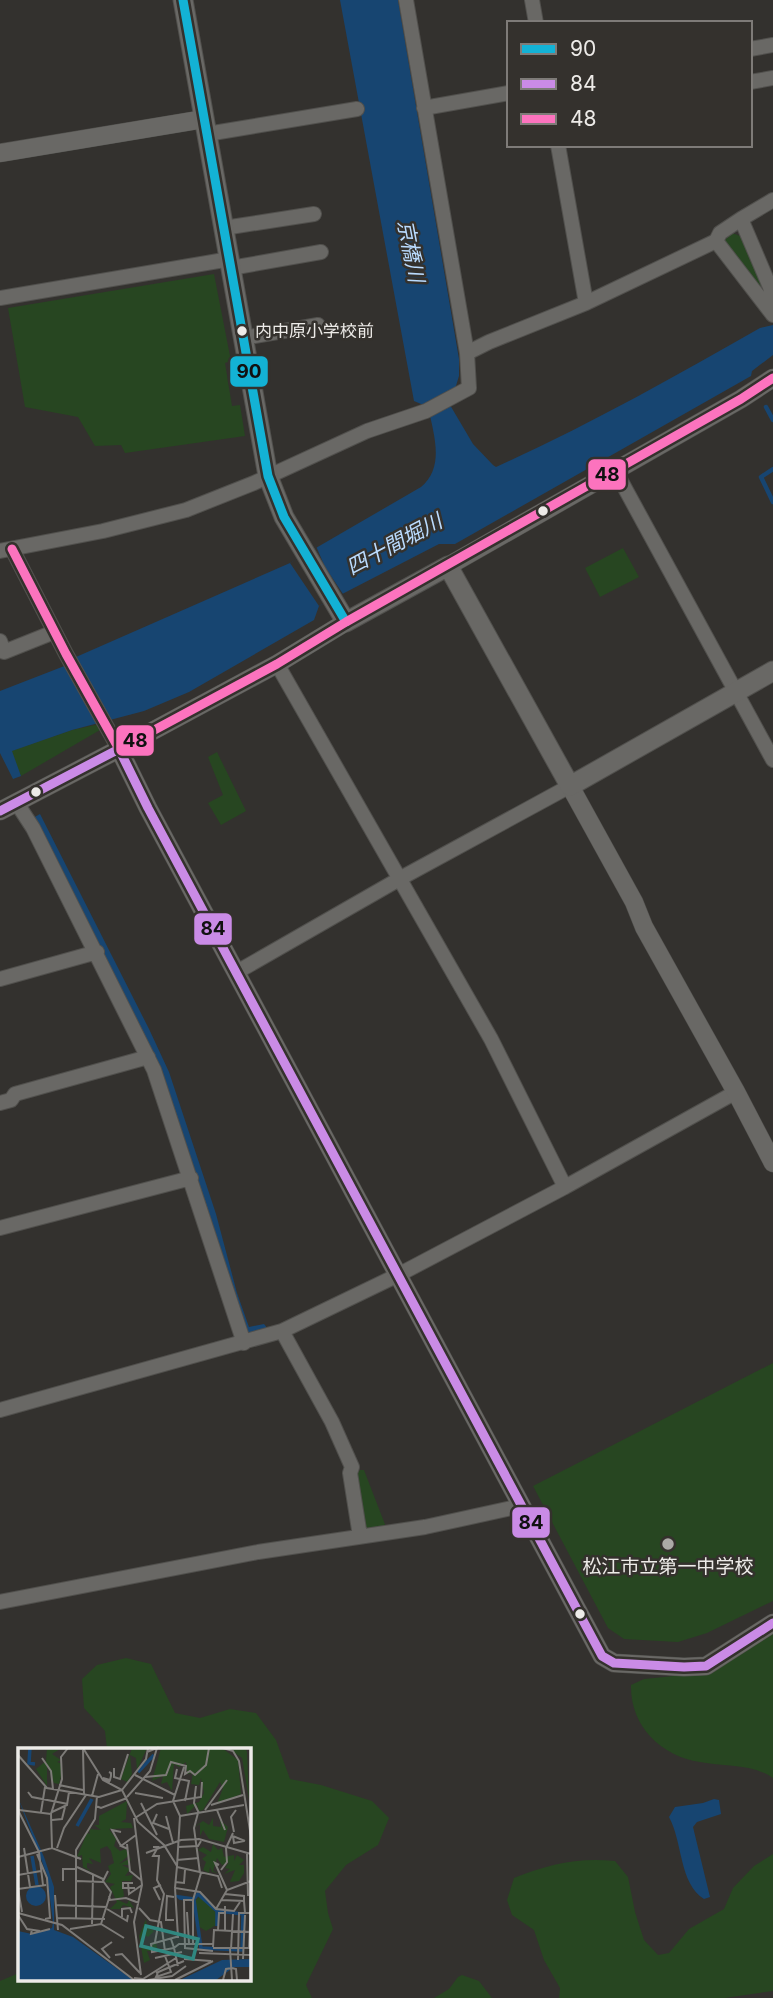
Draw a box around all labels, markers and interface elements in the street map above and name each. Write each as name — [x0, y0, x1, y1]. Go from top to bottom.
legend — [507, 21, 752, 147]
text: 90 — [570, 36, 596, 61]
text: 84 — [570, 71, 597, 96]
text: 48 — [570, 106, 597, 131]
water label: 京橋川 — [393, 218, 430, 286]
place label: 内中原小学校前 — [255, 321, 374, 341]
marker: 内中原小学校前 — [235, 324, 249, 338]
line badge: 90 — [229, 355, 269, 388]
text: 90 — [236, 360, 262, 383]
line badge: 48 — [587, 458, 627, 491]
text: 48 — [594, 463, 620, 486]
unlabelled marker — [536, 504, 550, 518]
water label: 四十間堀川 — [342, 507, 448, 580]
line badge: 48 — [115, 724, 155, 757]
text: 48 — [122, 729, 148, 752]
unlabelled marker — [29, 785, 43, 799]
line badge: 84 — [193, 912, 233, 946]
text: 84 — [200, 917, 226, 940]
line badge: 84 — [511, 1506, 551, 1539]
text: 84 — [518, 1511, 544, 1534]
marker: 松江市立第一中学校 — [660, 1536, 676, 1552]
place label: 松江市立第一中学校 — [582, 1555, 754, 1578]
unlabelled marker — [573, 1607, 587, 1621]
inset map — [18, 1748, 250, 1980]

